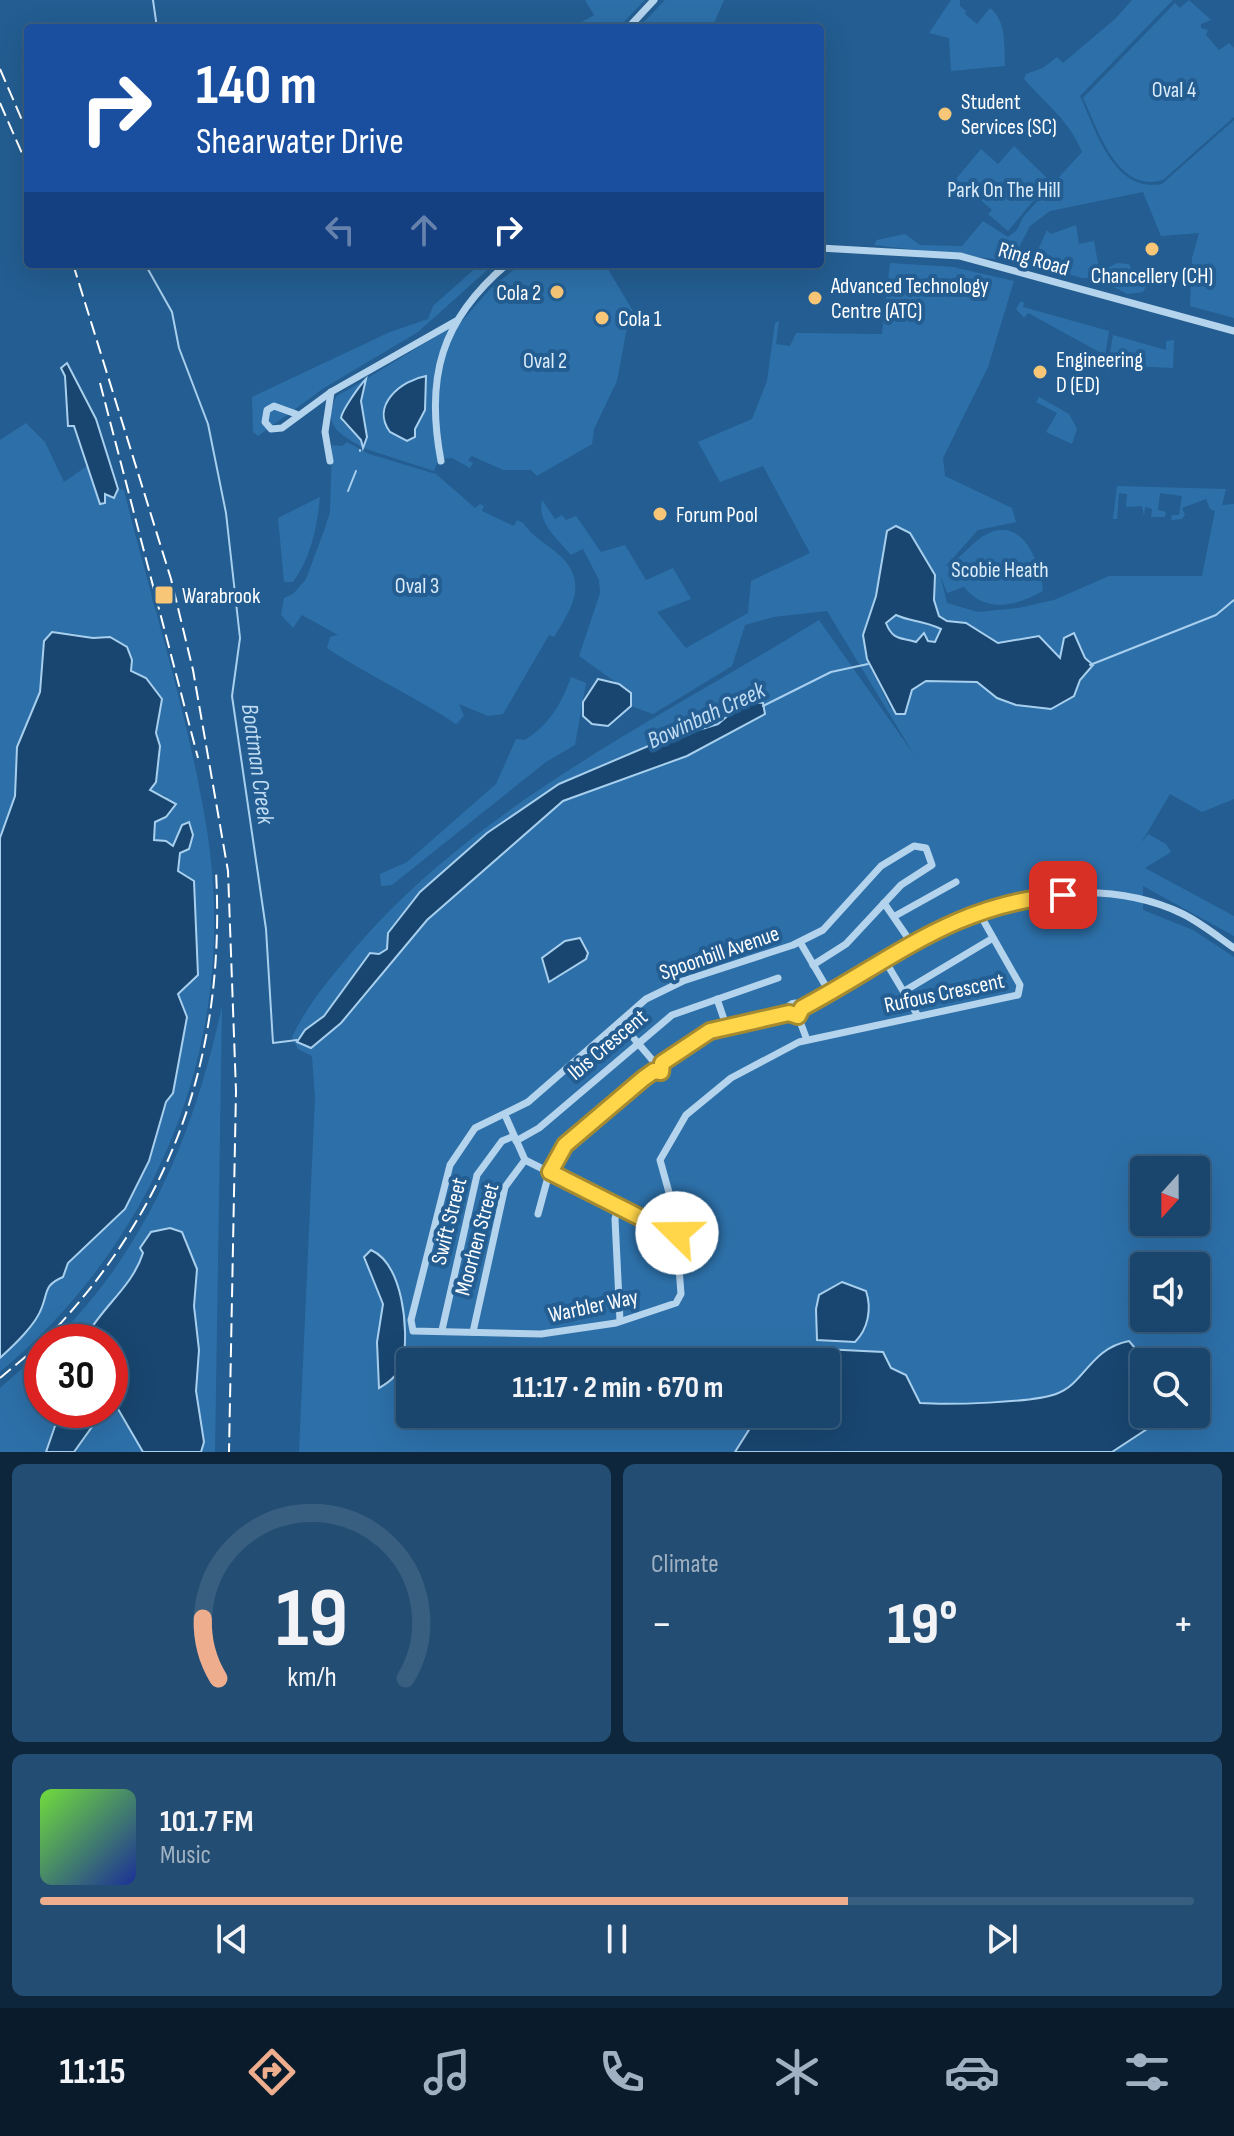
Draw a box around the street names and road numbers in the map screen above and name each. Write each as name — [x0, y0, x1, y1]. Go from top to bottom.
street label: Ring Road — [995, 236, 1072, 282]
street label: Spoonbill Avenue — [656, 920, 783, 987]
street label: Rufous Crescent — [882, 968, 1007, 1019]
street label: Ibis Crescent — [562, 1004, 654, 1086]
street label: Swift Street — [426, 1175, 473, 1268]
street label: Moorhen Street — [449, 1180, 505, 1299]
street label: Warbler Way — [546, 1284, 641, 1329]

